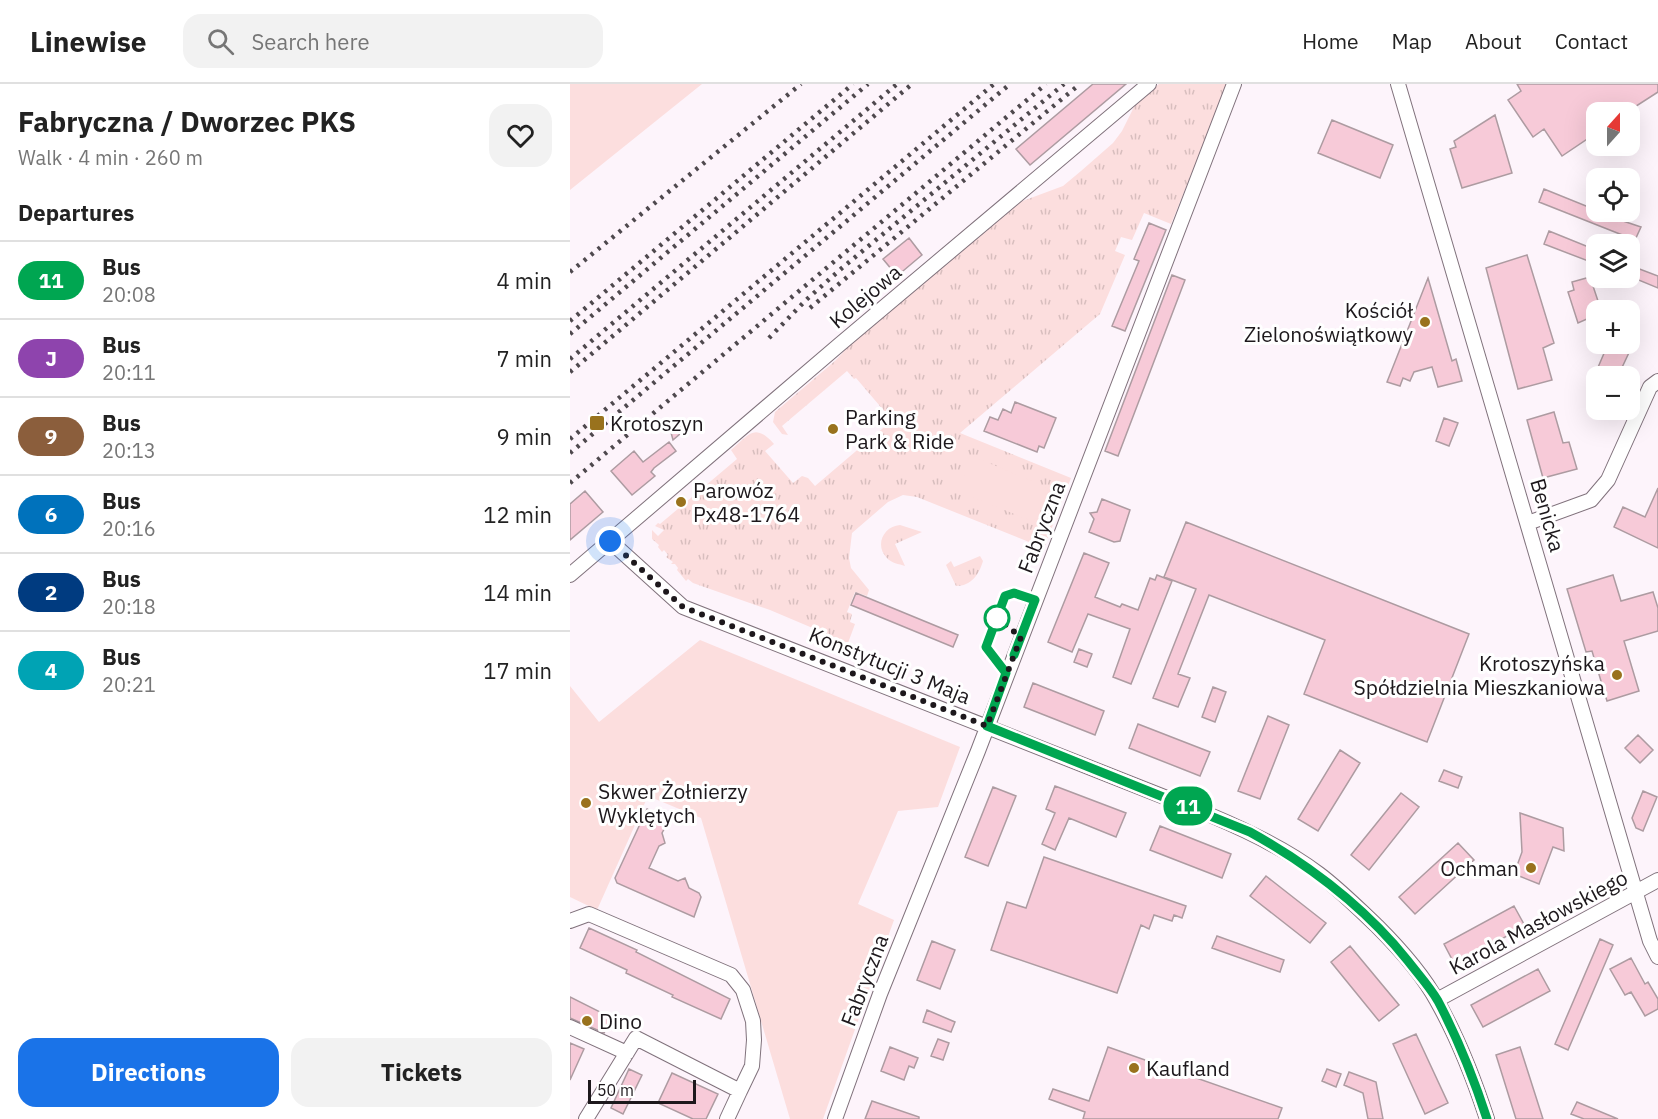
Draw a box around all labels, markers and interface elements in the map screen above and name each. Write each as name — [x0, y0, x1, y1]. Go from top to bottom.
search box — [183, 14, 603, 68]
text: Linewise — [30, 23, 147, 60]
icon: search — [204, 25, 237, 58]
text: Search here — [252, 27, 370, 56]
text: Home — [1302, 27, 1359, 55]
text: Map — [1392, 27, 1432, 55]
text: About — [1465, 27, 1522, 55]
text: Contact — [1555, 27, 1628, 55]
north arrow — [1586, 102, 1640, 156]
map controls — [1586, 102, 1640, 420]
text: Fabryczna / Dworzec PKS — [18, 103, 356, 140]
button: heart — [489, 104, 552, 167]
text: Walk · 4 min · 260 m — [18, 144, 203, 171]
button: locate — [1586, 168, 1640, 222]
text: Departures — [18, 198, 134, 227]
button: layers — [1586, 234, 1640, 288]
text: Bus — [102, 252, 141, 281]
street label: Kolejowa — [823, 258, 907, 334]
text: 11 — [38, 266, 64, 294]
text: 4 min — [496, 266, 552, 295]
text: 20:08 — [102, 281, 156, 308]
place label: Kościół Zielonoświątkowy — [1244, 296, 1414, 348]
button: + — [1586, 300, 1640, 354]
marker: Kościół Zielonoświątkowy — [1418, 315, 1432, 329]
text: Bus — [102, 330, 141, 359]
text: J — [45, 344, 57, 372]
text: 7 min — [496, 344, 552, 373]
text: 20:11 — [102, 359, 156, 386]
button: − — [1586, 366, 1640, 420]
place label: Parking Park & Ride — [845, 403, 954, 455]
text: Bus — [102, 408, 141, 437]
place label: Krotoszyn — [610, 409, 704, 437]
marker: Krotoszyn — [588, 414, 606, 432]
text: 9 — [45, 422, 57, 450]
text: 9 min — [496, 422, 552, 451]
marker: Parking Park & Ride — [826, 422, 840, 436]
text: 20:13 — [102, 437, 156, 464]
street label: Benicka — [1524, 475, 1572, 555]
place label: Parowóz Px48-1764 — [693, 476, 800, 528]
street label: Fabryczna — [1011, 477, 1071, 577]
text: Bus — [102, 486, 141, 515]
marker: Parowóz Px48-1764 — [674, 495, 688, 509]
text: 6 — [45, 500, 57, 528]
text: 12 min — [483, 500, 552, 529]
text: 20:16 — [102, 515, 156, 542]
your location — [595, 526, 625, 556]
text: Bus — [102, 564, 141, 593]
text: 2 — [45, 578, 57, 606]
text: 14 min — [483, 578, 552, 607]
text: 20:18 — [102, 593, 156, 620]
unlabelled marker — [984, 605, 1010, 631]
street label: Konstytucji 3 Maja — [805, 620, 975, 710]
text: Bus — [102, 642, 141, 671]
place label: Krotoszyńska Spółdzielnia Mieszkaniowa — [1354, 649, 1605, 701]
text: 4 — [45, 656, 57, 684]
text: 17 min — [483, 656, 552, 685]
marker: Krotoszyńska Spółdzielnia Mieszkaniowa — [1610, 668, 1624, 682]
text: 20:21 — [102, 671, 156, 698]
place label: Skwer Żołnierzy Wyklętych — [598, 777, 748, 829]
line badge: 11 — [1161, 786, 1215, 826]
text: 11 — [1175, 792, 1201, 820]
marker: Skwer Żołnierzy Wyklętych — [579, 796, 593, 810]
place label: Ochman — [1440, 854, 1519, 882]
marker: Ochman — [1524, 861, 1538, 875]
street label: Karola Masłowskiego — [1444, 863, 1632, 981]
street label: Fabryczna — [834, 930, 894, 1030]
place label: Dino — [599, 1007, 642, 1035]
marker: Dino — [580, 1014, 594, 1028]
button: Directions — [18, 1038, 279, 1107]
button: Tickets — [291, 1038, 552, 1107]
place label: Kaufland — [1146, 1054, 1230, 1082]
marker: Kaufland — [1127, 1061, 1141, 1075]
scale bar — [588, 1077, 696, 1104]
text: 50 m — [597, 1080, 634, 1100]

